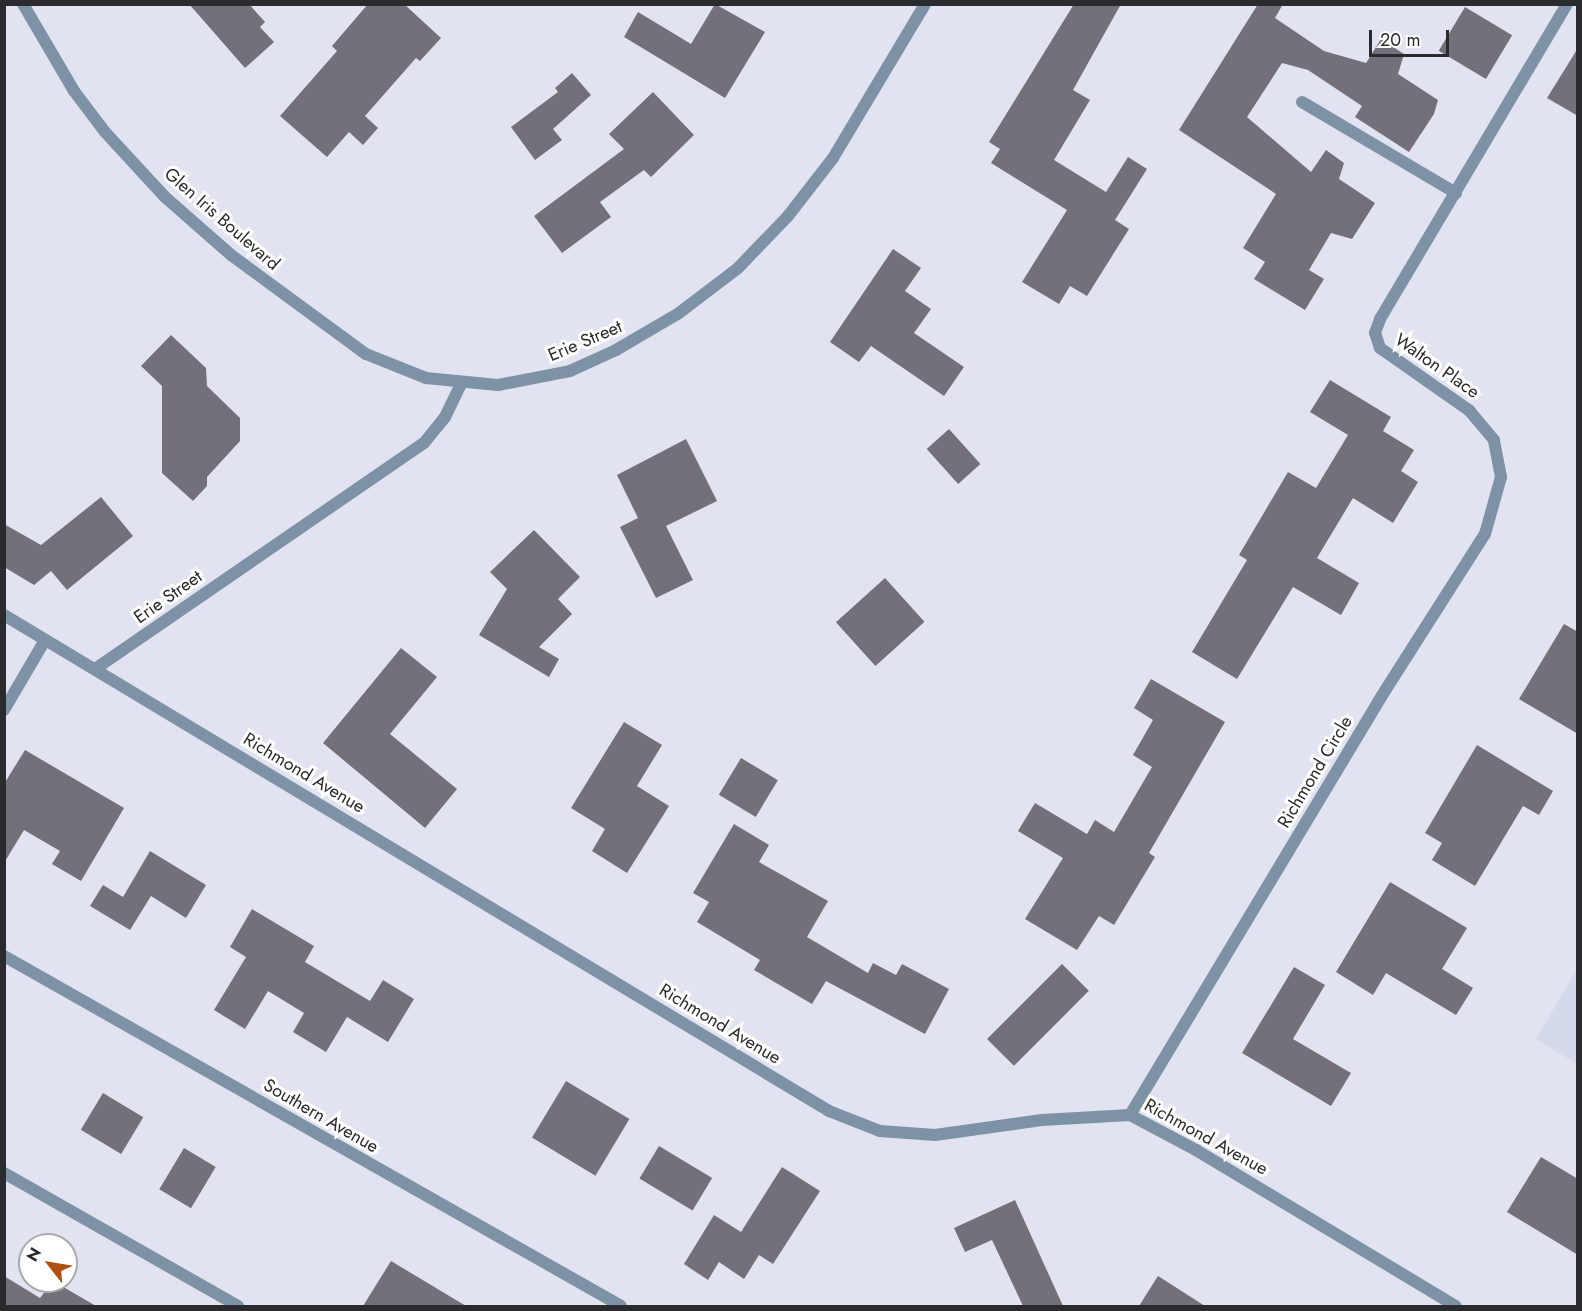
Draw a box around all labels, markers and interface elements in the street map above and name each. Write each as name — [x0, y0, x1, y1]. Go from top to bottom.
scale bar — [1372, 18, 1452, 56]
text: 20 m — [1380, 27, 1420, 53]
street label: Glen Iris Boulevard — [160, 163, 284, 275]
street label: Erie Street — [545, 316, 625, 366]
street label: Walton Place — [1391, 329, 1483, 403]
street label: Erie Street — [130, 566, 206, 628]
street label: Richmond Circle — [1273, 712, 1357, 832]
street label: Richmond Avenue — [239, 728, 369, 818]
street label: Richmond Avenue — [655, 979, 785, 1069]
street label: Southern Avenue — [260, 1074, 382, 1158]
street label: Richmond Avenue — [1140, 1094, 1272, 1180]
north arrow — [18, 1233, 78, 1293]
text: N — [21, 1243, 47, 1266]

